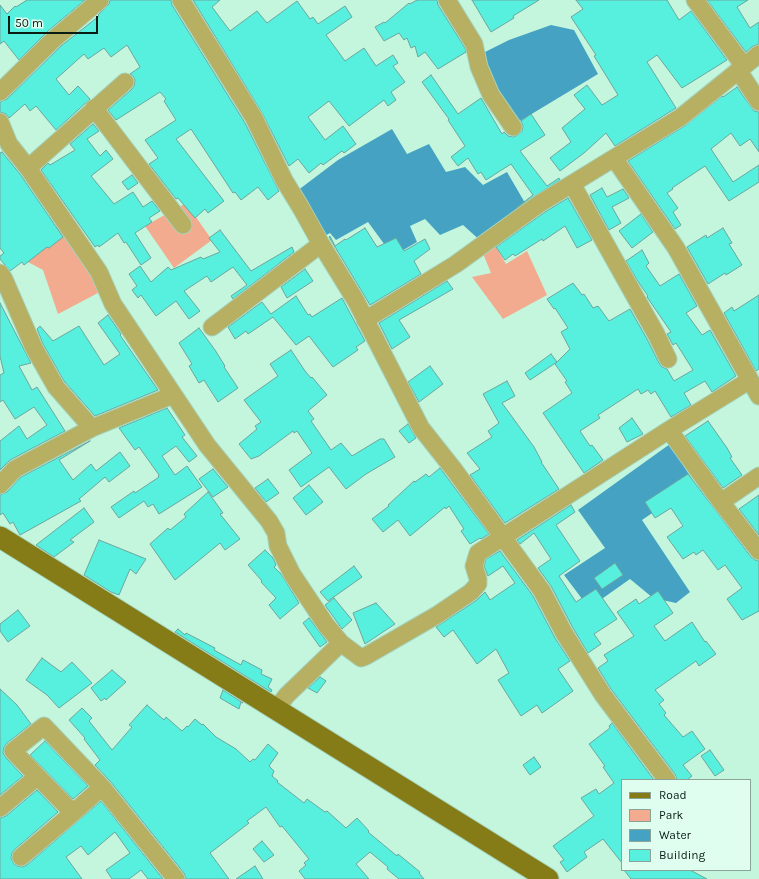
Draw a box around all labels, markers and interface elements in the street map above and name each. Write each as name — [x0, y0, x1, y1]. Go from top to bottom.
scale bar — [10, 8, 100, 34]
text: 50 m — [15, 16, 43, 30]
legend — [621, 779, 751, 871]
text: Road — [659, 788, 687, 802]
text: Park — [659, 808, 683, 822]
text: Water — [659, 828, 691, 842]
text: Building — [659, 848, 705, 862]

